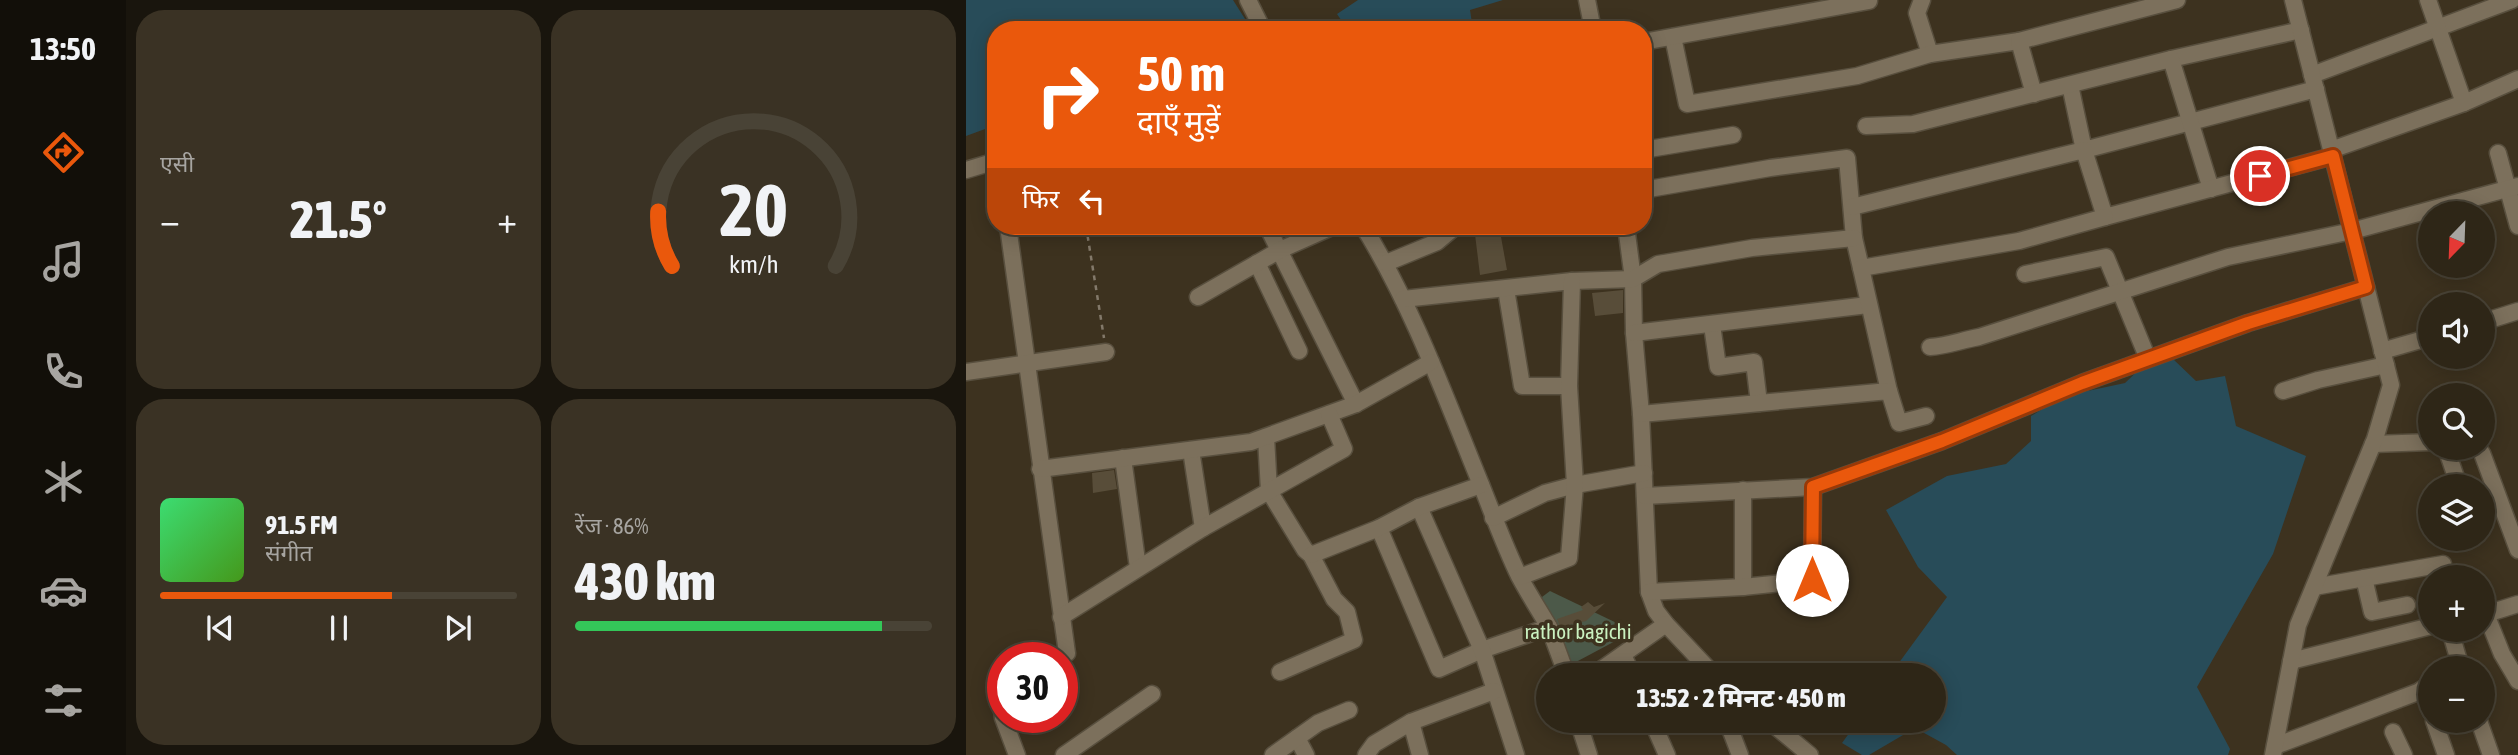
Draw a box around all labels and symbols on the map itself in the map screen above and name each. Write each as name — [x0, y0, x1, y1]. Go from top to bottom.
pin — [2230, 146, 2290, 206]
north arrow — [2418, 201, 2496, 278]
position arrow — [1775, 543, 1849, 617]
park label: rathor bagichi — [1524, 619, 1632, 643]
speed limit sign: 30 — [987, 642, 1078, 733]

